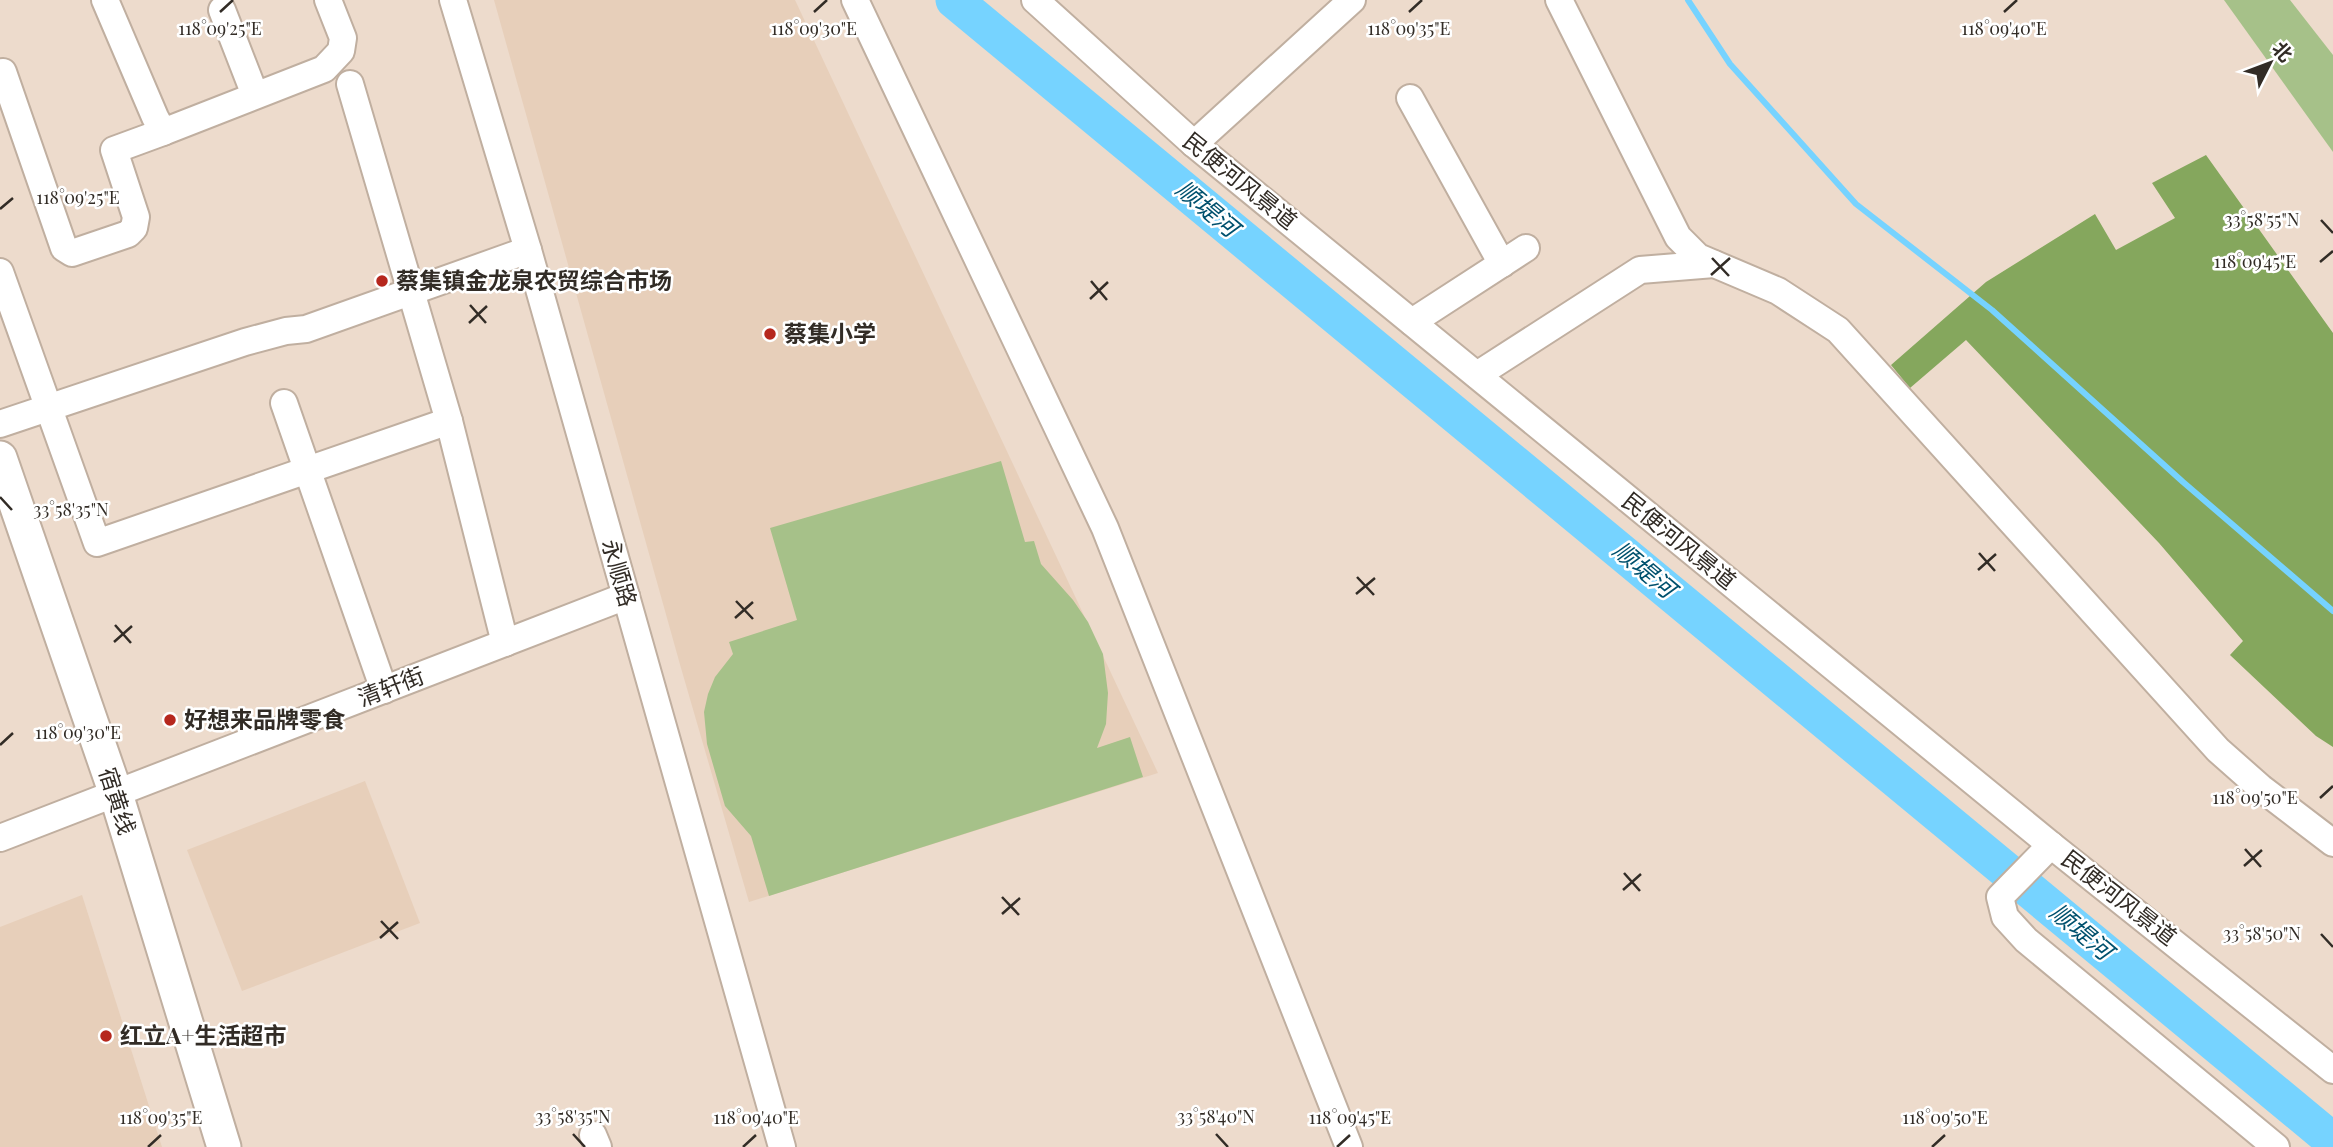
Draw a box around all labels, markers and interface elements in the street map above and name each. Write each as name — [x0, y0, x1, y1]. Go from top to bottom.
text: 118°09'25"E — [178, 16, 262, 40]
text: 118°09'30"E — [771, 16, 857, 40]
text: 118°09'35"E — [1367, 16, 1451, 40]
text: 118°09'40"E — [1961, 16, 2047, 40]
north arrow — [2235, 28, 2305, 98]
text: 北 — [2267, 35, 2299, 67]
street label: 民便河风景道 — [1178, 124, 1304, 235]
water label: 顺堤河 — [1170, 172, 1249, 245]
text: 118°09'25"E — [36, 185, 120, 209]
text: 33°58'55"N — [2225, 207, 2300, 231]
text: 118°09'45"E — [2214, 249, 2296, 273]
place label: 蔡集镇金龙泉农贸综合市场 — [396, 264, 672, 295]
marker: 蔡集镇金龙泉农贸综合市场 — [374, 273, 390, 289]
place label: 蔡集小学 — [784, 317, 876, 348]
marker: 蔡集小学 — [762, 326, 778, 342]
street label: 民便河风景道 — [1617, 484, 1743, 595]
text: 33°58'35"N — [33, 497, 109, 521]
water label: 顺堤河 — [1607, 533, 1686, 606]
street label: 永顺路 — [596, 535, 645, 610]
street label: 清轩街 — [353, 659, 428, 712]
place label: 好想来品牌零食 — [184, 703, 346, 734]
marker: 好想来品牌零食 — [162, 712, 178, 728]
text: 118°09'30"E — [35, 720, 121, 744]
street label: 宿黄线 — [93, 763, 144, 838]
text: 118°09'50"E — [2212, 785, 2298, 809]
street label: 民便河风景道 — [2056, 842, 2184, 952]
water label: 顺堤河 — [2044, 895, 2123, 968]
text: 33°58'50"N — [2223, 921, 2301, 945]
place label: 红立A+生活超市 — [120, 1019, 287, 1050]
marker: 红立A+生活超市 — [98, 1028, 114, 1044]
text: 33°58'35"N — [535, 1104, 611, 1128]
text: 33°58'40"N — [1177, 1104, 1255, 1128]
text: 118°09'35"E — [119, 1105, 203, 1129]
text: 118°09'40"E — [713, 1105, 799, 1129]
text: 118°09'45"E — [1309, 1105, 1391, 1129]
text: 118°09'50"E — [1902, 1105, 1988, 1129]

